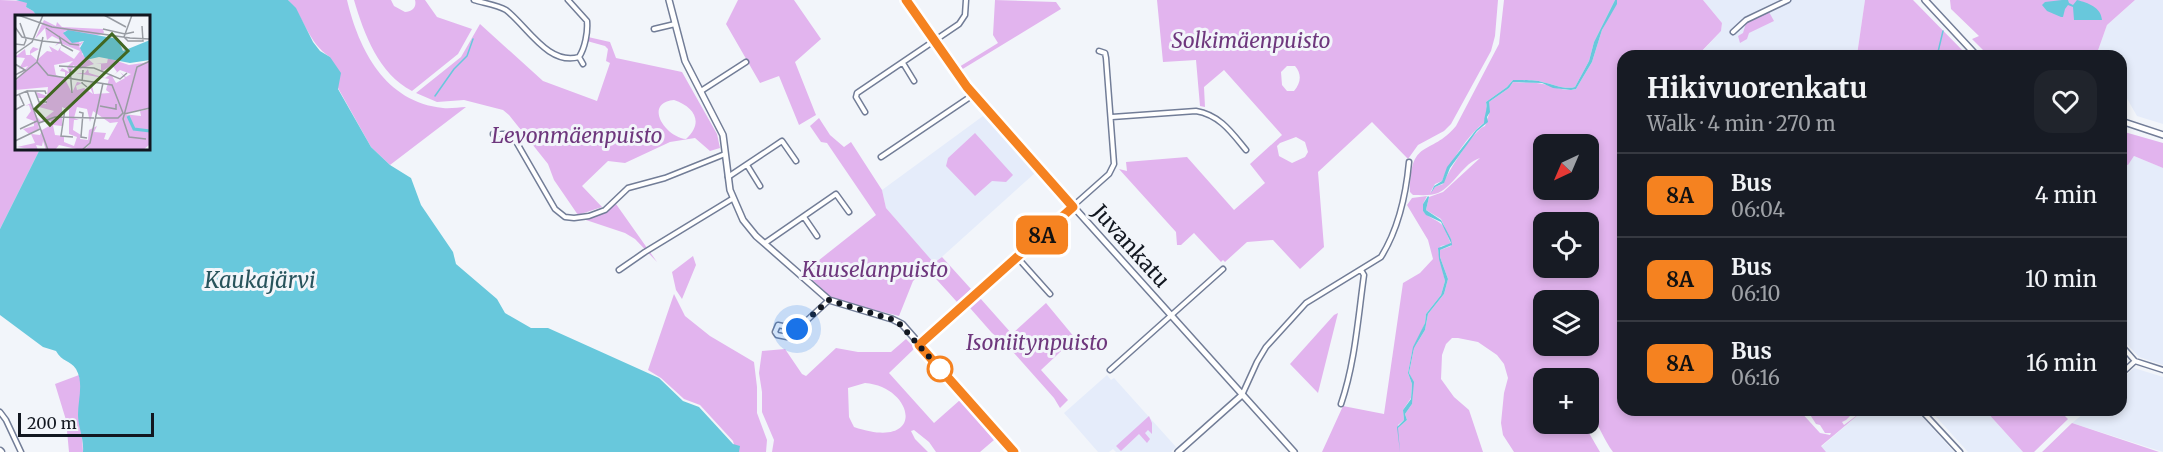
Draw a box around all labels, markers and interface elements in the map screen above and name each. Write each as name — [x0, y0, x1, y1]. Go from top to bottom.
inset map — [15, 15, 150, 150]
park label: Solkimäenpuisto — [1171, 27, 1331, 54]
text: Hikivuorenkatu — [1647, 70, 1867, 106]
button: heart — [2034, 70, 2097, 133]
text: Walk · 4 min · 270 m — [1647, 111, 1836, 136]
park label: Levonmäenpuisto — [491, 122, 663, 149]
north arrow — [1533, 134, 1599, 200]
map controls — [1533, 134, 1599, 434]
text: Bus — [1731, 169, 1772, 197]
text: 4 min — [2035, 181, 2097, 209]
text: 8A — [1666, 182, 1694, 209]
text: 06:04 — [1731, 197, 1785, 222]
street label: Juvankatu — [1086, 198, 1175, 293]
button: locate — [1533, 212, 1599, 278]
line badge: 8A — [1015, 216, 1069, 254]
text: 8A — [1028, 222, 1056, 249]
text: Bus — [1731, 253, 1772, 281]
park label: Kuuselanpuisto — [801, 256, 948, 283]
text: 10 min — [2025, 265, 2097, 293]
water label: Kaukajärvi — [204, 266, 315, 294]
text: 8A — [1666, 266, 1694, 293]
text: 06:10 — [1731, 281, 1781, 306]
button: layers — [1533, 290, 1599, 356]
your location — [782, 314, 812, 344]
park label: Isoniitynpuisto — [966, 329, 1108, 356]
text: Bus — [1731, 337, 1772, 365]
text: 16 min — [2026, 349, 2097, 377]
text: 8A — [1666, 350, 1694, 377]
unlabelled marker — [927, 356, 953, 382]
text: 06:16 — [1731, 365, 1780, 390]
button: + — [1533, 368, 1599, 434]
scale bar — [18, 410, 154, 438]
text: 200 m — [27, 413, 77, 433]

